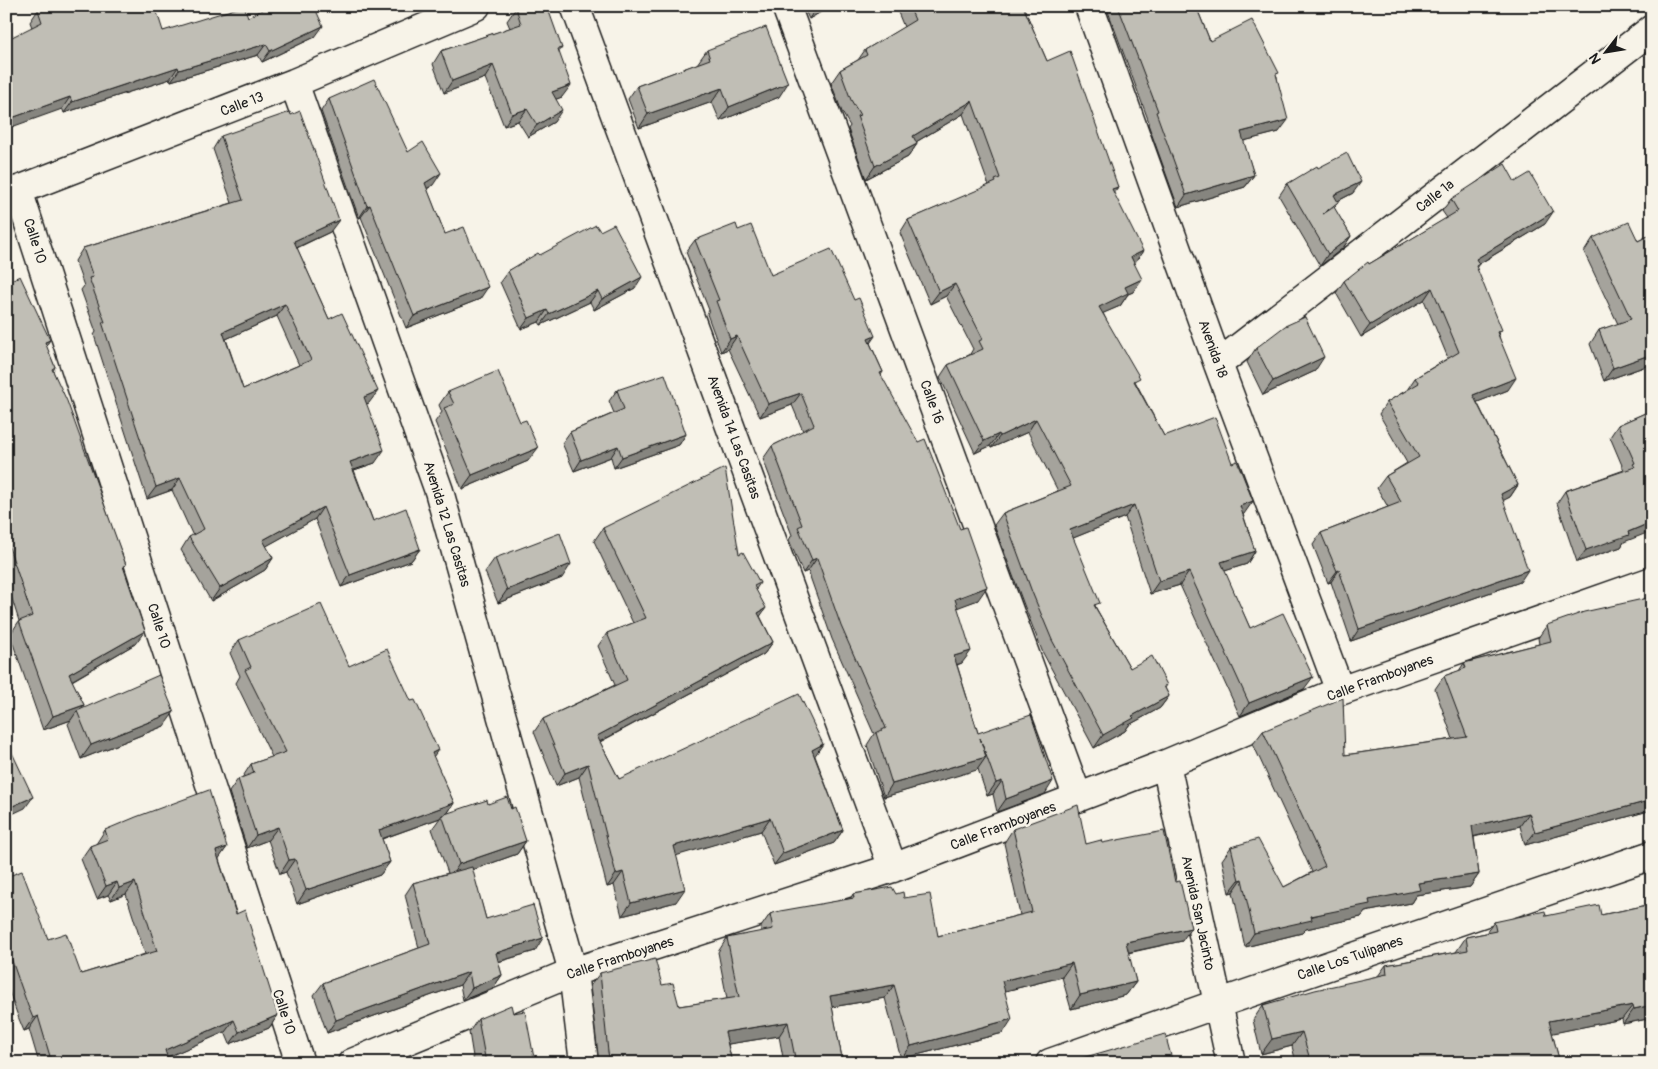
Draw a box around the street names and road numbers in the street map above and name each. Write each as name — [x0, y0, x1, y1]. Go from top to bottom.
street label: Calle 13 — [218, 88, 266, 120]
street label: Calle 1a — [1413, 176, 1457, 216]
street label: Calle 10 — [20, 216, 50, 266]
street label: Avenida 18 — [1195, 318, 1231, 380]
street label: Avenida 14 Las Casitas — [704, 373, 765, 502]
street label: Calle 16 — [916, 378, 948, 426]
street label: Avenida 12 Las Casitas — [420, 459, 474, 590]
street label: Calle 10 — [144, 601, 174, 651]
street label: Calle Framboyanes — [1325, 651, 1436, 705]
street label: Calle Framboyanes — [948, 798, 1059, 854]
street label: Avenida San Jacinto — [1178, 854, 1219, 972]
street label: Calle Framboyanes — [564, 932, 676, 983]
street label: Calle Los Tulipanes — [1295, 932, 1406, 984]
street label: Calle 10 — [269, 987, 299, 1037]

